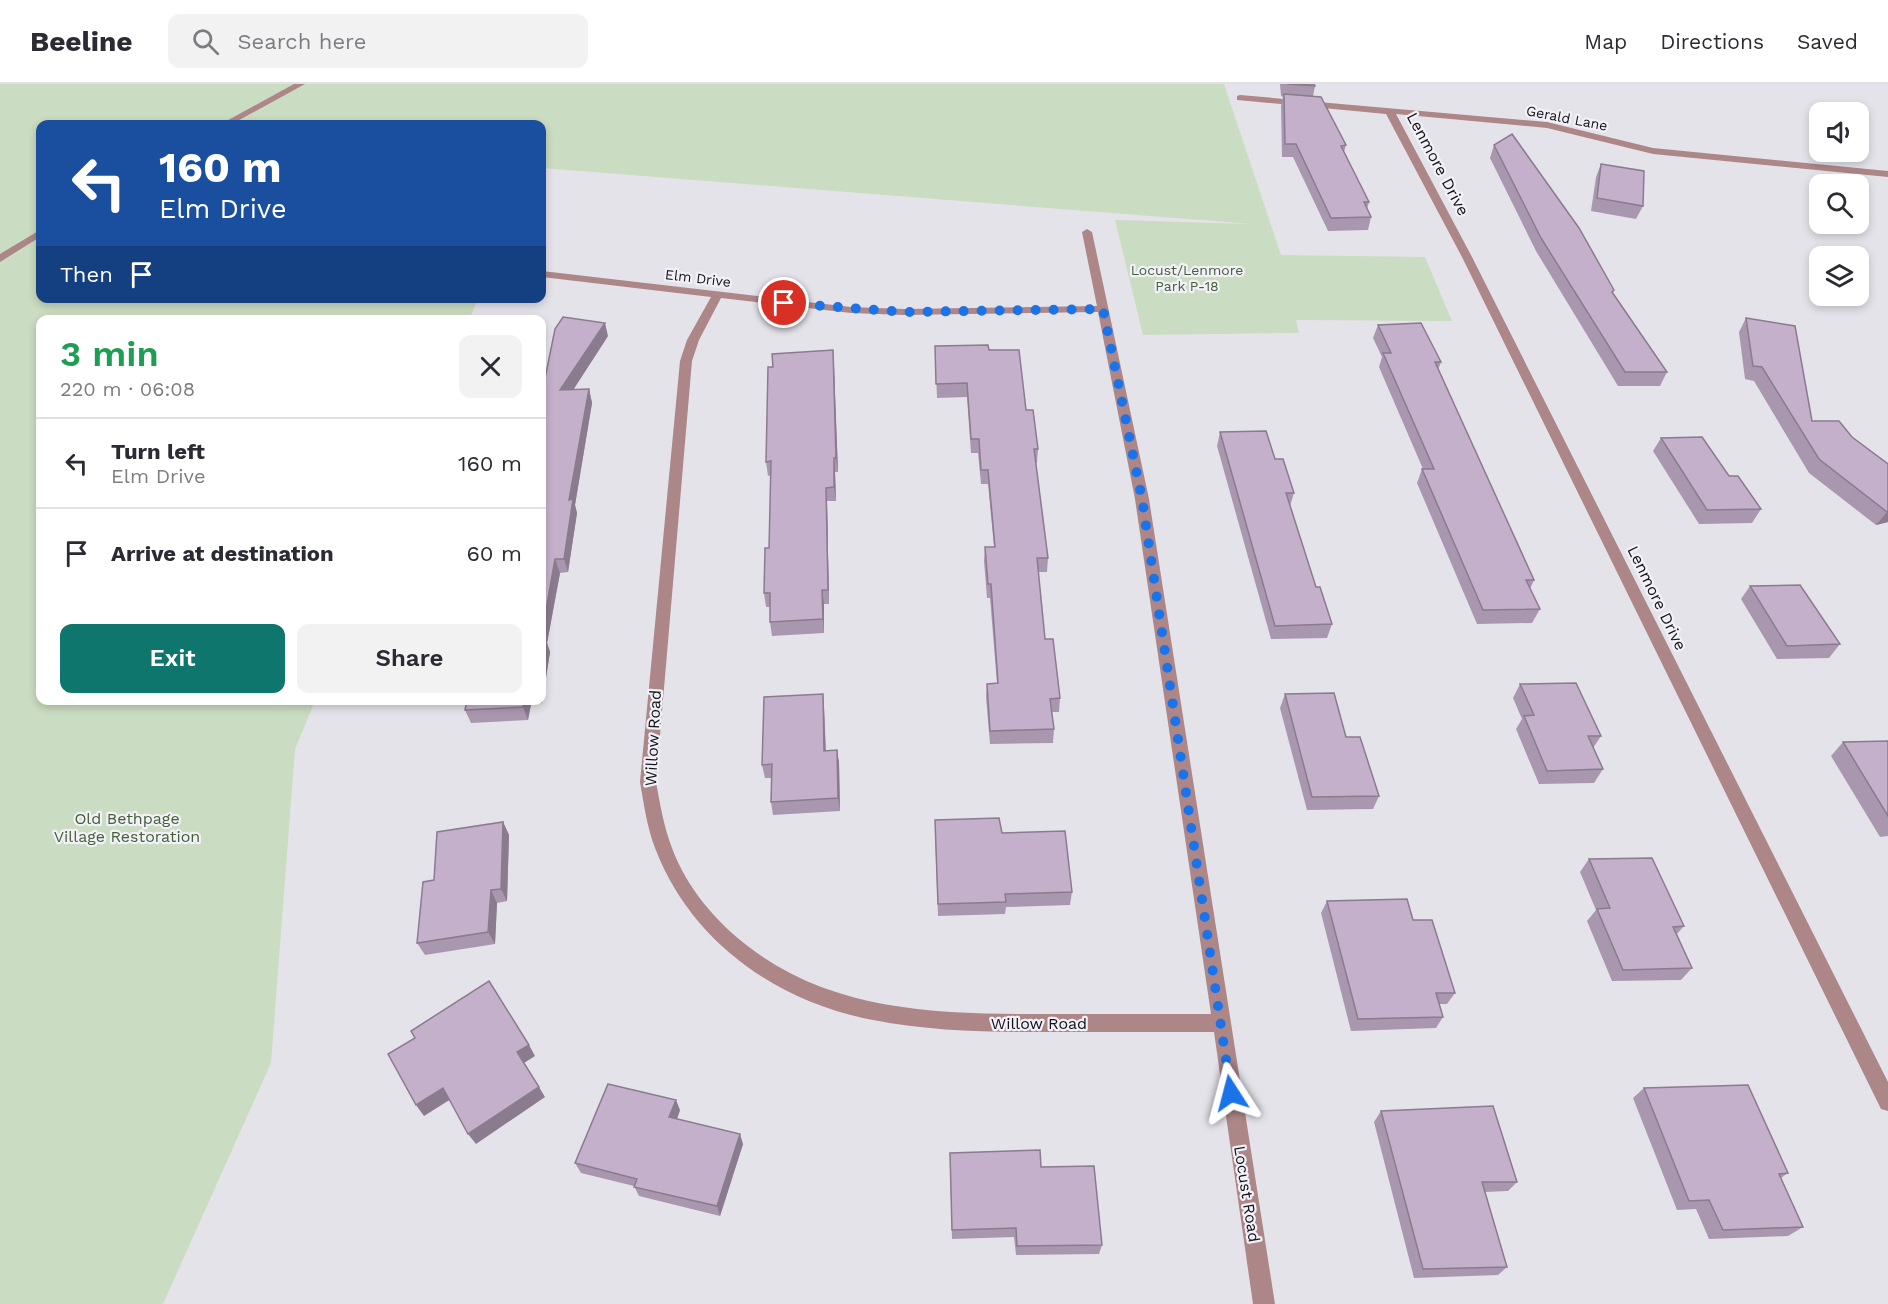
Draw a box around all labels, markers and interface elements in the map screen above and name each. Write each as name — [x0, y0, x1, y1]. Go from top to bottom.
search box — [168, 14, 588, 68]
text: Beeline — [30, 25, 132, 58]
icon: search — [189, 25, 222, 58]
text: Search here — [237, 29, 366, 54]
text: Map — [1584, 29, 1627, 54]
text: Directions — [1660, 29, 1764, 54]
text: Saved — [1797, 29, 1858, 54]
street label: Gerald Lane — [1525, 102, 1609, 134]
map controls — [1809, 102, 1869, 306]
button: sound — [1809, 102, 1869, 162]
street label: Lenmore Drive — [1403, 109, 1473, 219]
text: 160 m — [159, 143, 282, 192]
icon: left — [60, 144, 138, 222]
button: search — [1809, 174, 1869, 234]
text: Elm Drive — [159, 193, 287, 225]
button: layers — [1809, 246, 1869, 306]
icon: arrive — [125, 258, 158, 291]
text: Then — [60, 262, 113, 287]
park label: Locust/Lenmore Park P-18 — [1131, 262, 1243, 294]
street label: Elm Drive — [664, 266, 732, 290]
pin — [758, 277, 809, 328]
icon: arrive — [767, 286, 800, 319]
text: 3 min — [60, 333, 159, 375]
button: close — [459, 335, 522, 398]
text: 220 m · 06:08 — [60, 377, 195, 401]
text: Turn left — [111, 439, 205, 464]
icon: left — [60, 447, 93, 480]
text: 160 m — [458, 451, 522, 476]
text: Elm Drive — [111, 464, 206, 488]
icon: arrive — [60, 537, 93, 570]
text: Arrive at destination — [111, 541, 334, 566]
text: 60 m — [466, 541, 522, 566]
street label: Lenmore Drive — [1623, 543, 1691, 653]
button: Exit — [60, 624, 285, 693]
button: Share — [297, 624, 522, 693]
street label: Willow Road — [641, 689, 665, 787]
park label: Old Bethpage Village Restoration — [54, 809, 200, 846]
street label: Willow Road — [991, 1014, 1087, 1033]
position arrow — [1199, 1061, 1263, 1125]
street label: Locust Road — [1230, 1144, 1264, 1244]

